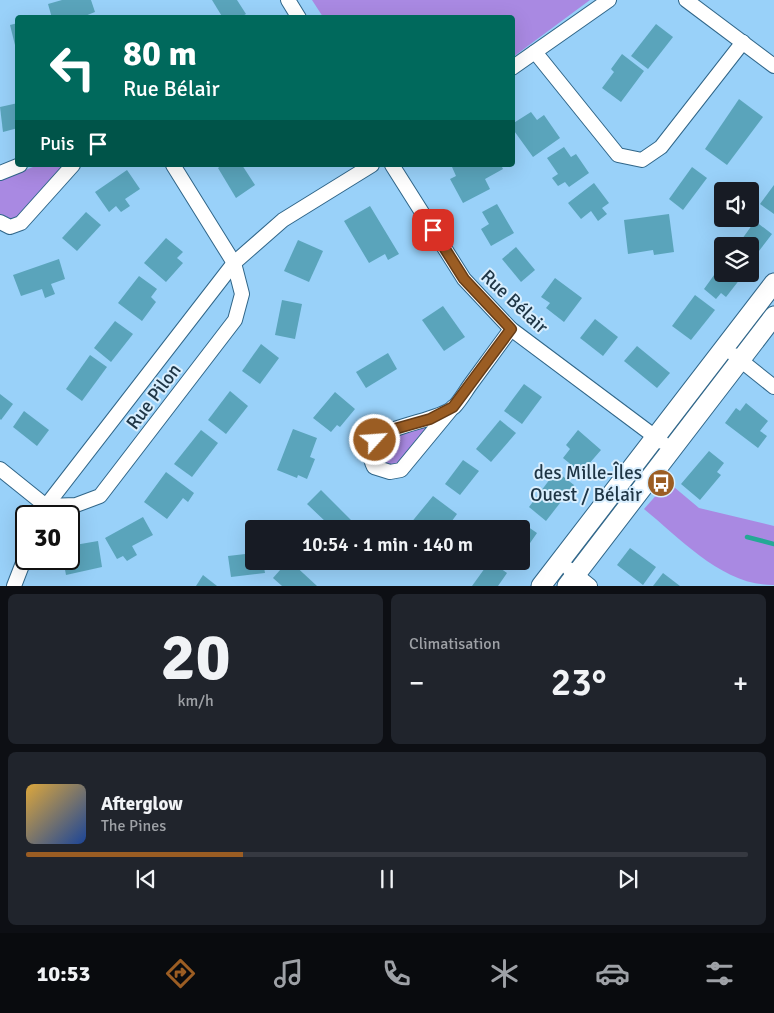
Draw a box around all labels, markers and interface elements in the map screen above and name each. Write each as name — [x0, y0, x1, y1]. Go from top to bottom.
text: 80 m — [123, 32, 197, 75]
icon: left — [40, 35, 105, 100]
text: Rue Bélair — [123, 75, 220, 102]
icon: arrive — [84, 130, 112, 158]
text: Puis — [40, 132, 74, 156]
map controls — [714, 182, 759, 282]
button: sound — [714, 182, 759, 227]
pin — [412, 209, 454, 251]
icon: arrive — [419, 216, 447, 244]
button: layers — [714, 237, 759, 282]
street label: Rue Bélair — [476, 264, 553, 339]
street label: Rue Pilon — [121, 359, 186, 434]
position arrow — [348, 413, 400, 465]
place label: des Mille-Îles Ouest / Bélair — [530, 461, 642, 507]
bus stop icon: des Mille-Îles Ouest / Bélair — [646, 468, 676, 498]
speed limit sign: 30 — [15, 505, 80, 570]
text: 10:54 · 1 min · 140 m — [302, 533, 473, 557]
text: 20 — [160, 618, 231, 698]
text: Climatisation — [409, 634, 500, 654]
text: 23° — [551, 659, 606, 706]
text: − — [409, 666, 424, 700]
text: + — [733, 666, 748, 700]
text: km/h — [177, 691, 214, 711]
text: Afterglow — [101, 792, 183, 816]
text: The Pines — [101, 816, 166, 836]
icon: previous — [132, 865, 160, 893]
icon: pause — [373, 865, 401, 893]
icon: next — [614, 865, 642, 893]
icon: directions — [163, 956, 198, 991]
icon: music — [271, 956, 306, 991]
icon: phone — [379, 956, 414, 991]
icon: climate — [487, 956, 522, 991]
icon: car — [595, 956, 630, 991]
icon: filters — [702, 956, 737, 991]
text: 10:53 — [36, 960, 90, 987]

